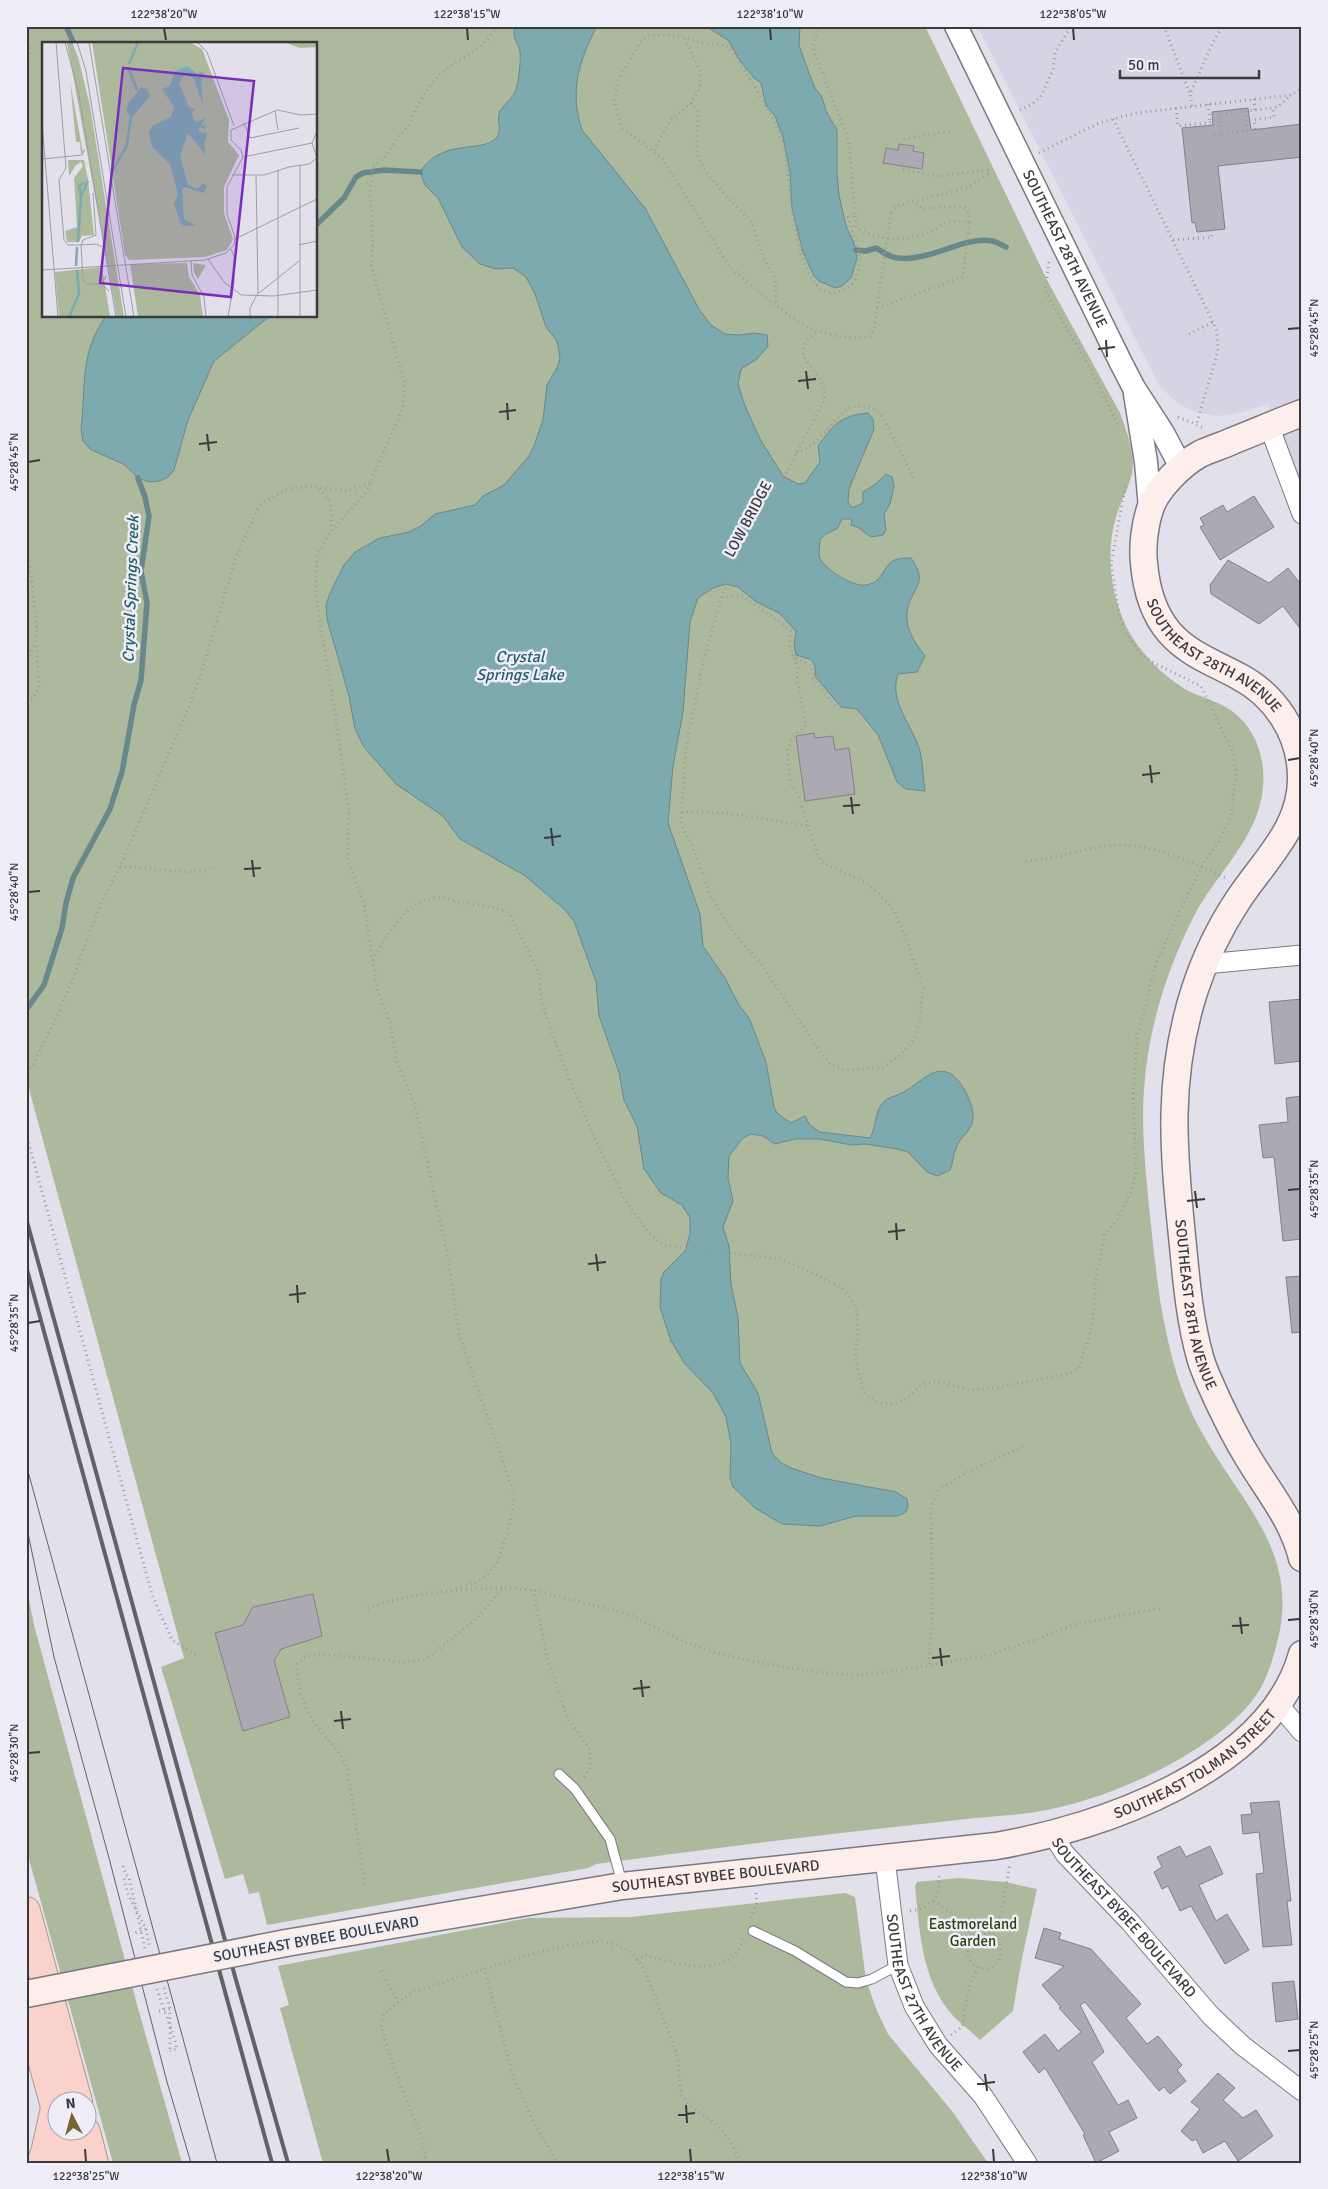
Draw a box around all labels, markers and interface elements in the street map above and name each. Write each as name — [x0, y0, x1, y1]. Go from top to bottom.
text: 122°38'20"W — [130, 7, 198, 22]
text: 122°38'15"W — [433, 7, 501, 22]
text: 122°38'10"W — [736, 7, 804, 22]
text: 122°38'05"W — [1039, 7, 1107, 22]
inset map — [42, 42, 318, 318]
scale bar — [1120, 48, 1259, 80]
text: 50 m — [1128, 56, 1159, 74]
street label: SOUTHEAST 28TH AVENUE — [1019, 167, 1111, 331]
text: 45°28'45"N — [1307, 299, 1322, 357]
text: 45°28'45"N — [7, 433, 22, 491]
street label: LOW BRIDGE — [720, 478, 776, 560]
water label: Crystal Springs Creek — [118, 513, 144, 663]
street label: SOUTHEAST 28TH AVENUE — [1143, 596, 1286, 716]
water label: Crystal Springs Lake — [476, 647, 565, 685]
text: 45°28'40"N — [1307, 729, 1322, 787]
text: 45°28'40"N — [7, 863, 22, 921]
text: 45°28'35"N — [1307, 1160, 1322, 1218]
street label: SOUTHEAST 28TH AVENUE — [1171, 1219, 1221, 1393]
text: 45°28'35"N — [7, 1294, 22, 1352]
text: 45°28'30"N — [1307, 1590, 1322, 1648]
street label: SOUTHEAST TOLMAN STREET — [1111, 1705, 1280, 1823]
text: 45°28'30"N — [7, 1724, 22, 1782]
street label: SOUTHEAST BYBEE BOULEVARD — [1048, 1834, 1200, 2001]
street label: SOUTHEAST BYBEE BOULEVARD — [611, 1856, 820, 1897]
street label: SOUTHEAST BYBEE BOULEVARD — [212, 1912, 420, 1966]
street label: SOUTHEAST 27TH AVENUE — [883, 1913, 966, 2075]
park label: Eastmoreland Garden — [929, 1915, 1017, 1950]
text: 45°28'25"N — [1307, 2021, 1322, 2079]
north arrow — [48, 2092, 98, 2142]
text: N — [65, 2095, 76, 2113]
text: 122°38'25"W — [52, 2169, 120, 2184]
text: 122°38'20"W — [355, 2169, 423, 2184]
text: 122°38'15"W — [657, 2169, 725, 2184]
text: 122°38'10"W — [960, 2169, 1028, 2184]

